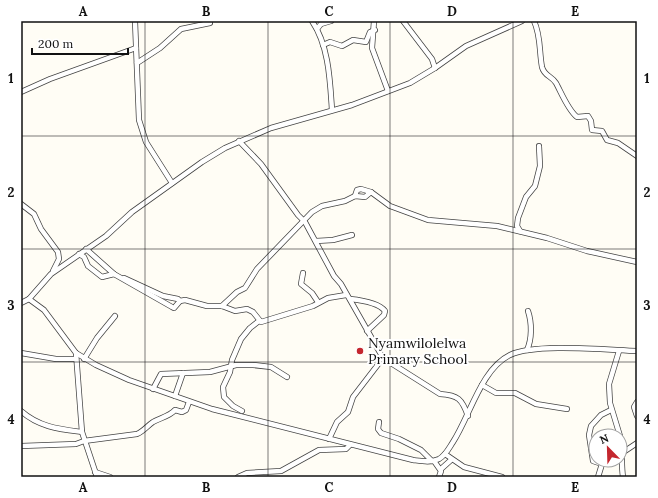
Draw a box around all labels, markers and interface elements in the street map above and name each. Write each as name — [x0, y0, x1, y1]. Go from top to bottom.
text: A — [79, 3, 88, 20]
text: B — [202, 3, 211, 20]
text: C — [325, 3, 334, 20]
text: D — [447, 3, 457, 20]
text: E — [571, 3, 579, 20]
scale bar — [32, 30, 128, 56]
text: 200 m — [38, 36, 74, 51]
text: 1 — [8, 70, 14, 87]
text: 1 — [644, 70, 650, 87]
text: 2 — [8, 184, 15, 201]
text: 2 — [644, 184, 651, 201]
text: 3 — [7, 297, 15, 314]
text: 3 — [643, 297, 651, 314]
place label: Nyamwilolelwa Primary School — [368, 334, 468, 368]
marker: Nyamwilolelwa Primary School — [355, 346, 365, 356]
text: 4 — [7, 411, 15, 428]
text: 4 — [643, 411, 651, 428]
north arrow — [588, 428, 628, 468]
text: N — [597, 430, 611, 447]
text: A — [79, 479, 88, 496]
text: B — [202, 479, 211, 496]
text: C — [325, 479, 334, 496]
text: D — [447, 479, 457, 496]
text: E — [571, 479, 579, 496]

